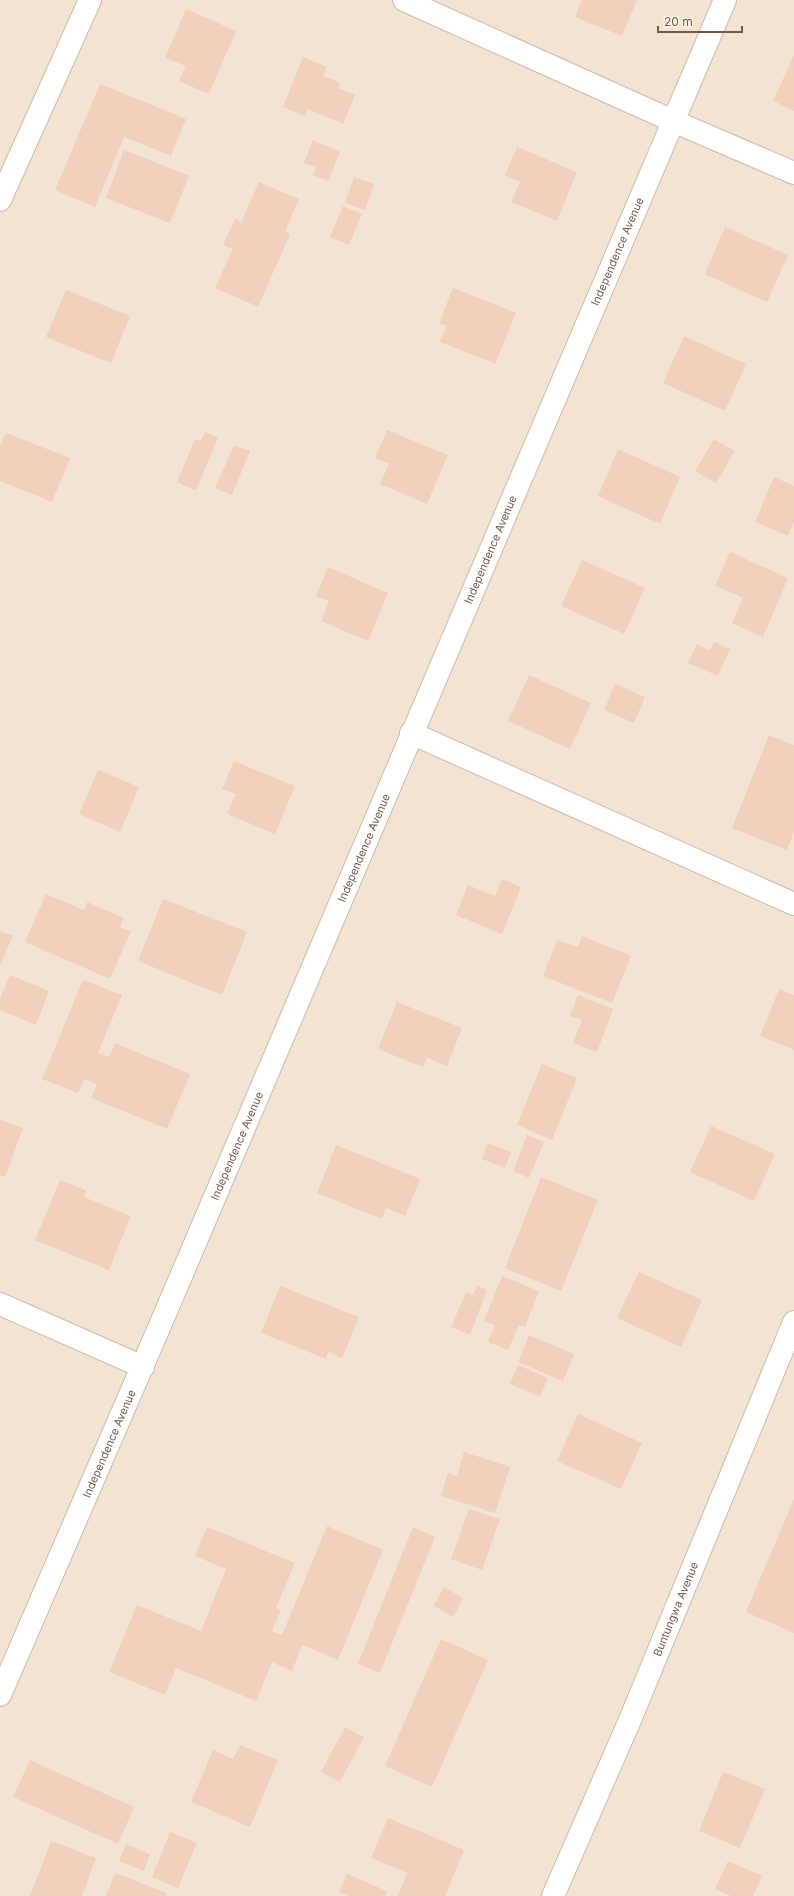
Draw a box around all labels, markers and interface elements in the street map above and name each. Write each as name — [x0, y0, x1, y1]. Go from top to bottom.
scale bar — [658, 8, 742, 34]
text: 20 m — [664, 14, 693, 29]
street label: Independence Avenue — [588, 195, 647, 308]
street label: Independence Avenue — [461, 493, 520, 606]
street label: Independence Avenue — [335, 791, 393, 904]
street label: Independence Avenue — [208, 1090, 266, 1202]
street label: Independence Avenue — [80, 1387, 139, 1500]
street label: Buntungwa Avenue — [650, 1560, 701, 1658]

